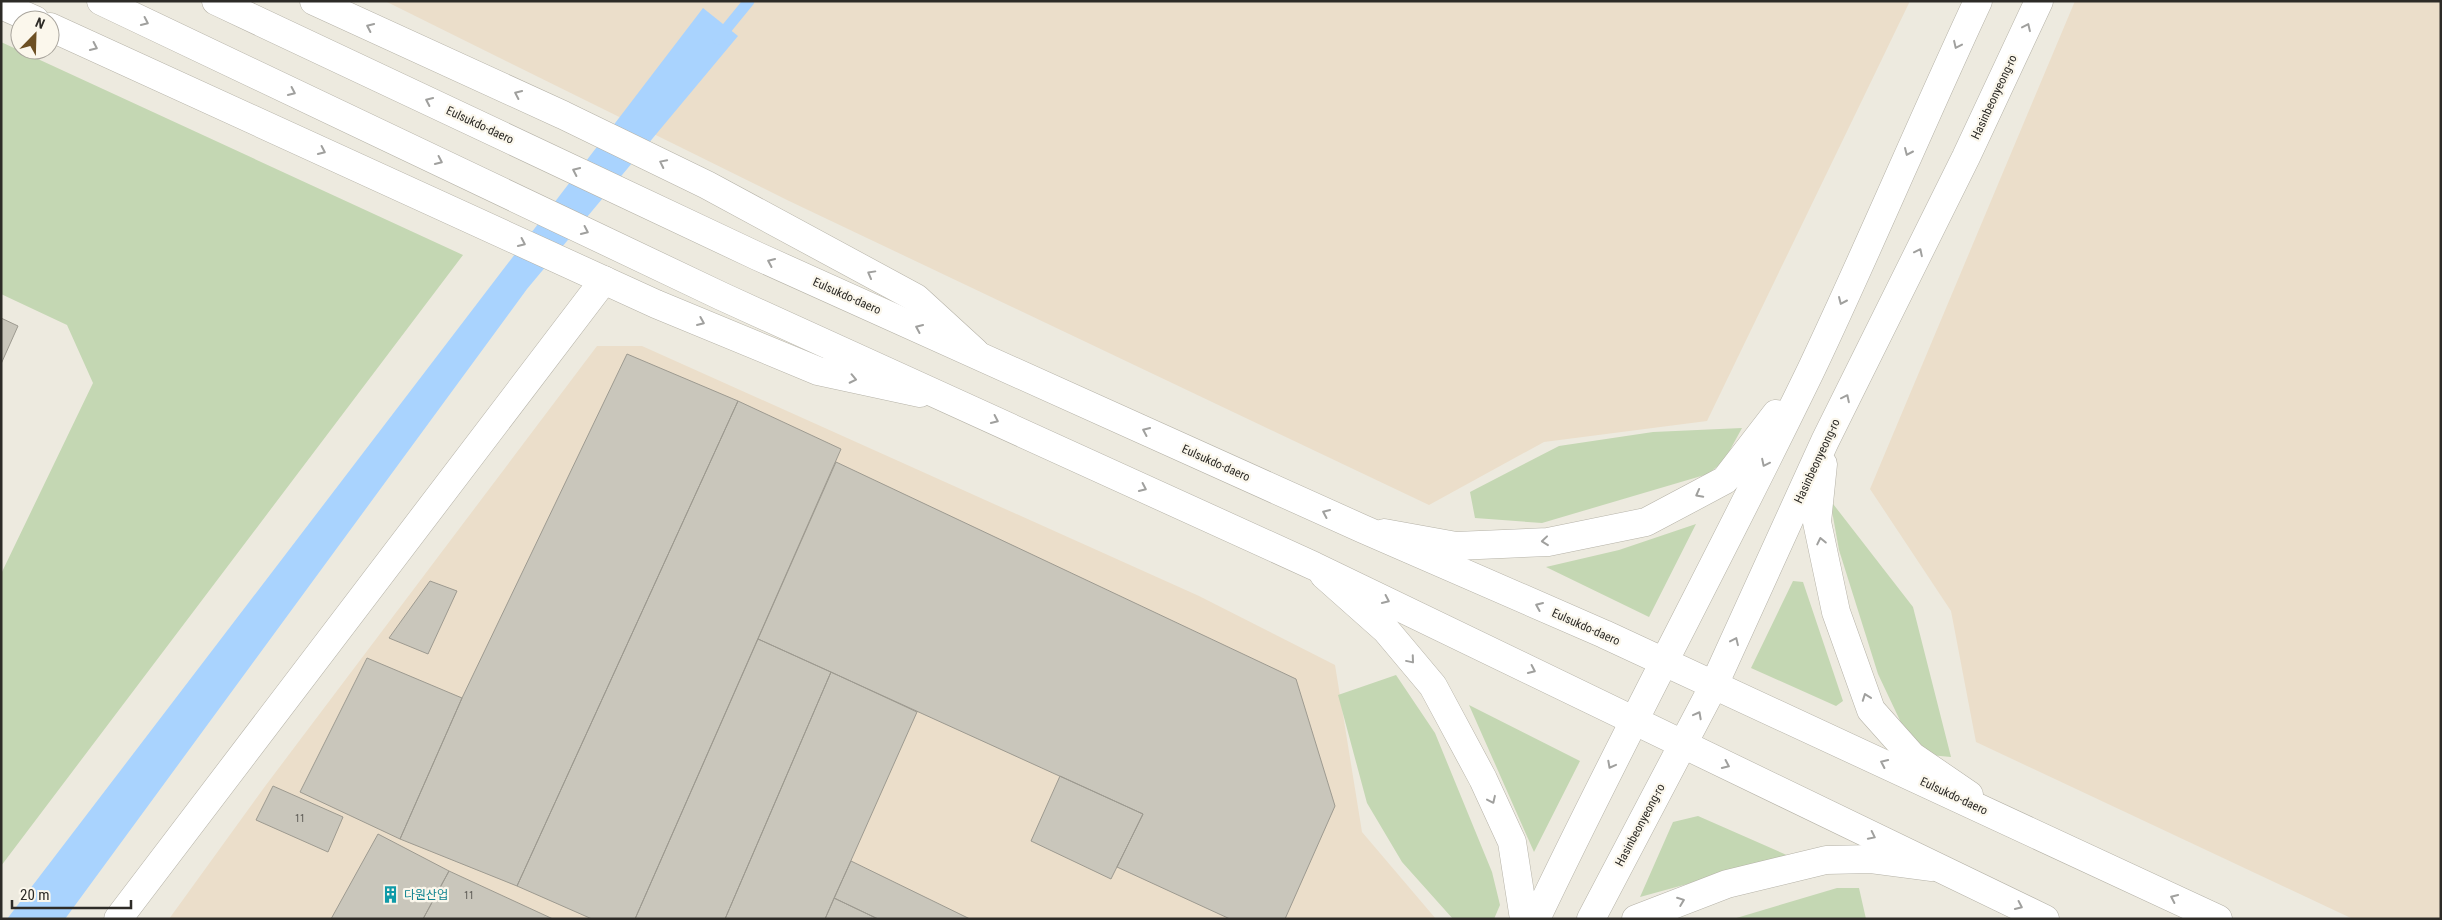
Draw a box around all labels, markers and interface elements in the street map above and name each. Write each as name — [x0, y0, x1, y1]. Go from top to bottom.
north arrow — [10, 10, 60, 60]
text: N — [33, 14, 47, 32]
one-way arrow — [140, 16, 149, 26]
one-way arrow — [366, 22, 375, 33]
one-way arrow — [2020, 23, 2031, 32]
one-way arrow — [1954, 40, 1964, 49]
one-way arrow — [89, 41, 98, 52]
street label: Hasinbeonyeong-ro — [1968, 53, 2020, 141]
one-way arrow — [287, 86, 296, 96]
one-way arrow — [514, 90, 523, 101]
one-way arrow — [425, 97, 434, 108]
street label: Eulsukdo-daero — [444, 103, 516, 147]
one-way arrow — [317, 145, 326, 155]
one-way arrow — [1904, 147, 1915, 156]
one-way arrow — [433, 155, 442, 165]
one-way arrow — [659, 159, 668, 170]
one-way arrow — [572, 166, 581, 177]
one-way arrow — [580, 225, 589, 235]
one-way arrow — [517, 236, 526, 247]
one-way arrow — [1913, 248, 1923, 257]
one-way arrow — [767, 257, 776, 268]
one-way arrow — [868, 270, 877, 280]
street label: Eulsukdo-daero — [811, 275, 883, 317]
one-way arrow — [1838, 296, 1848, 305]
one-way arrow — [696, 316, 705, 327]
one-way arrow — [915, 324, 924, 335]
one-way arrow — [849, 373, 858, 384]
one-way arrow — [1840, 394, 1851, 403]
one-way arrow — [990, 414, 999, 425]
street label: Hasinbeonyeong-ro — [1791, 417, 1843, 505]
one-way arrow — [1142, 427, 1151, 437]
street label: Eulsukdo-daero — [1180, 442, 1252, 484]
one-way arrow — [1761, 458, 1771, 467]
one-way arrow — [1138, 481, 1147, 492]
one-way arrow — [1695, 488, 1704, 498]
one-way arrow — [1322, 508, 1331, 519]
one-way arrow — [1541, 535, 1549, 546]
one-way arrow — [1816, 537, 1827, 545]
one-way arrow — [1380, 594, 1389, 604]
one-way arrow — [1535, 601, 1544, 612]
street label: Eulsukdo-daero — [1550, 606, 1622, 648]
one-way arrow — [1729, 637, 1740, 646]
one-way arrow — [1406, 654, 1414, 663]
one-way arrow — [1527, 663, 1536, 674]
one-way arrow — [1862, 693, 1872, 701]
one-way arrow — [1692, 711, 1702, 720]
one-way arrow — [1607, 759, 1617, 768]
one-way arrow — [1721, 759, 1730, 770]
one-way arrow — [1880, 759, 1889, 770]
street label: Eulsukdo-daero — [1918, 774, 1990, 818]
street label: Hasinbeonyeong-ro — [1612, 781, 1668, 869]
one-way arrow — [1486, 795, 1497, 804]
house number: 11 — [295, 813, 305, 824]
one-way arrow — [1867, 830, 1876, 840]
scale bar — [12, 878, 131, 910]
building icon: 다원산업 — [380, 885, 400, 905]
text: 20 m — [20, 886, 50, 904]
place label: 다원산업 — [404, 888, 448, 902]
house number: 11 — [464, 890, 474, 901]
one-way arrow — [2170, 894, 2179, 904]
one-way arrow — [1677, 897, 1685, 907]
one-way arrow — [2014, 900, 2023, 910]

